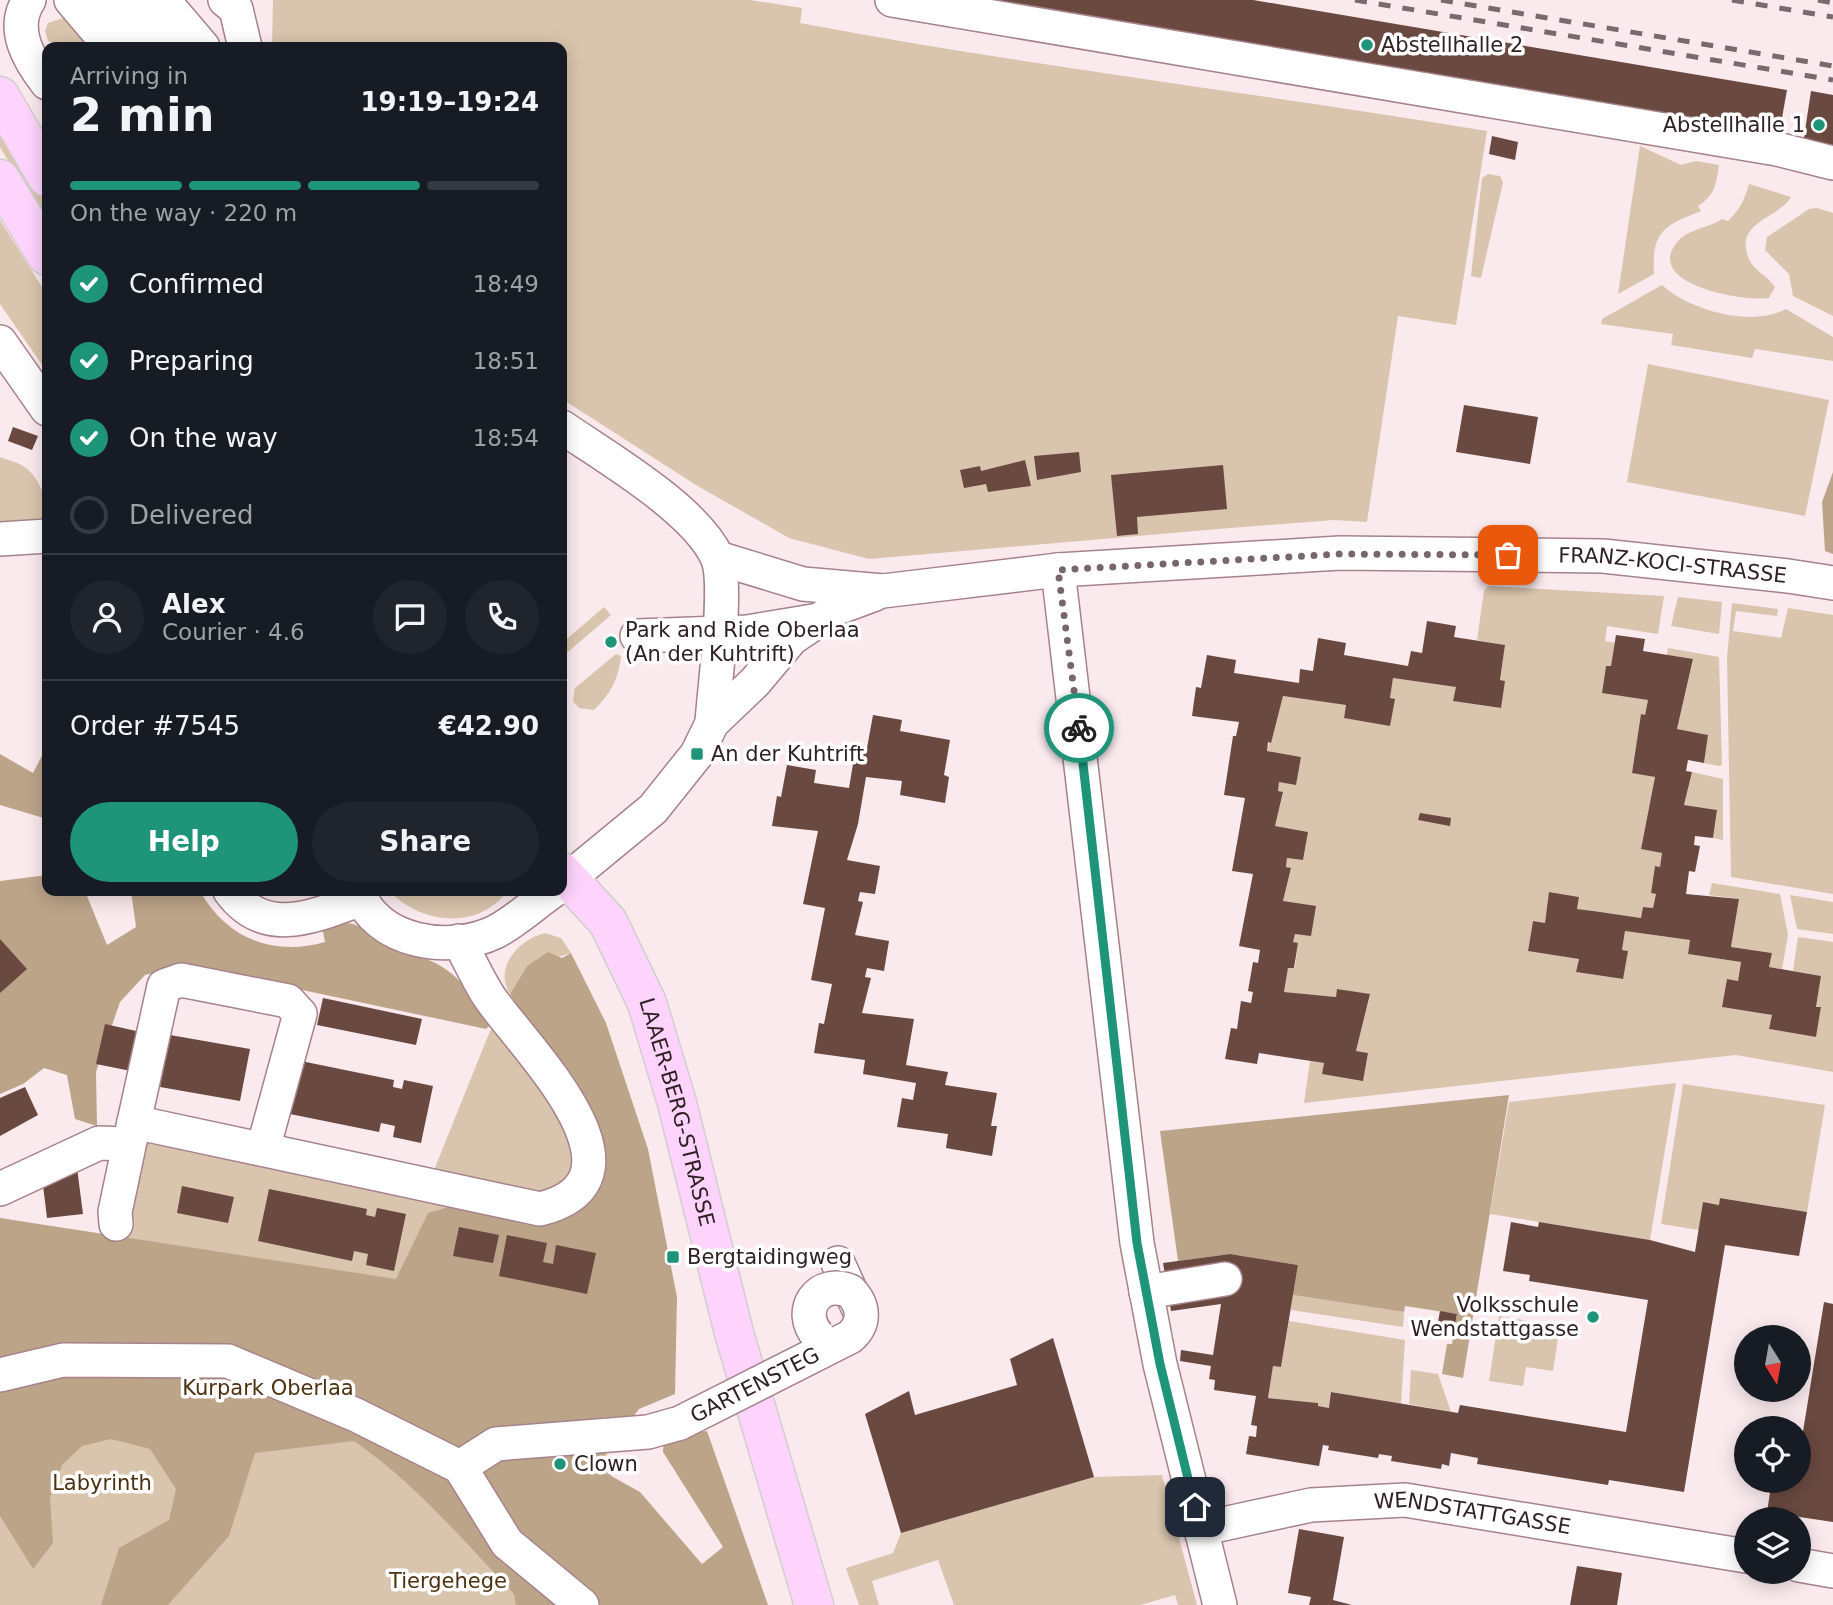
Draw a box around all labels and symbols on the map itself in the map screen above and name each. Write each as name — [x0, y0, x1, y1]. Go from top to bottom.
place label: Abstellhalle 2 — [1381, 33, 1523, 57]
marker: Abstellhalle 2 — [1359, 37, 1375, 53]
place label: Abstellhalle 1 — [1663, 113, 1805, 137]
marker: Abstellhalle 1 — [1811, 117, 1827, 133]
pin — [1478, 525, 1538, 585]
street label: FRANZ-KOCI-STRASSE — [1558, 543, 1788, 588]
place label: Park and Ride Oberlaa (An der Kuhtrift) — [625, 618, 860, 666]
marker: Park and Ride Oberlaa (An der Kuhtrift) — [603, 634, 619, 650]
courier — [1044, 693, 1114, 763]
place label: An der Kuhtrift — [711, 742, 864, 766]
marker: An der Kuhtrift — [689, 746, 705, 762]
street label: LAAER-BERG-STRASSE — [634, 995, 719, 1229]
place label: Bergtaidingweg — [687, 1245, 852, 1269]
marker: Bergtaidingweg — [665, 1249, 681, 1265]
place label: Volksschule Wendstattgasse — [1410, 1293, 1579, 1341]
marker: Volksschule Wendstattgasse — [1585, 1309, 1601, 1325]
north arrow — [1734, 1325, 1811, 1402]
street label: GARTENSTEG — [686, 1342, 823, 1428]
park label: Kurpark Oberlaa — [182, 1376, 354, 1400]
place label: Clown — [574, 1452, 638, 1476]
marker: Clown — [552, 1456, 568, 1472]
park label: Labyrinth — [52, 1471, 152, 1495]
pin — [1165, 1477, 1225, 1537]
street label: WENDSTATTGASSE — [1373, 1488, 1573, 1539]
park label: Tiergehege — [388, 1569, 507, 1593]

